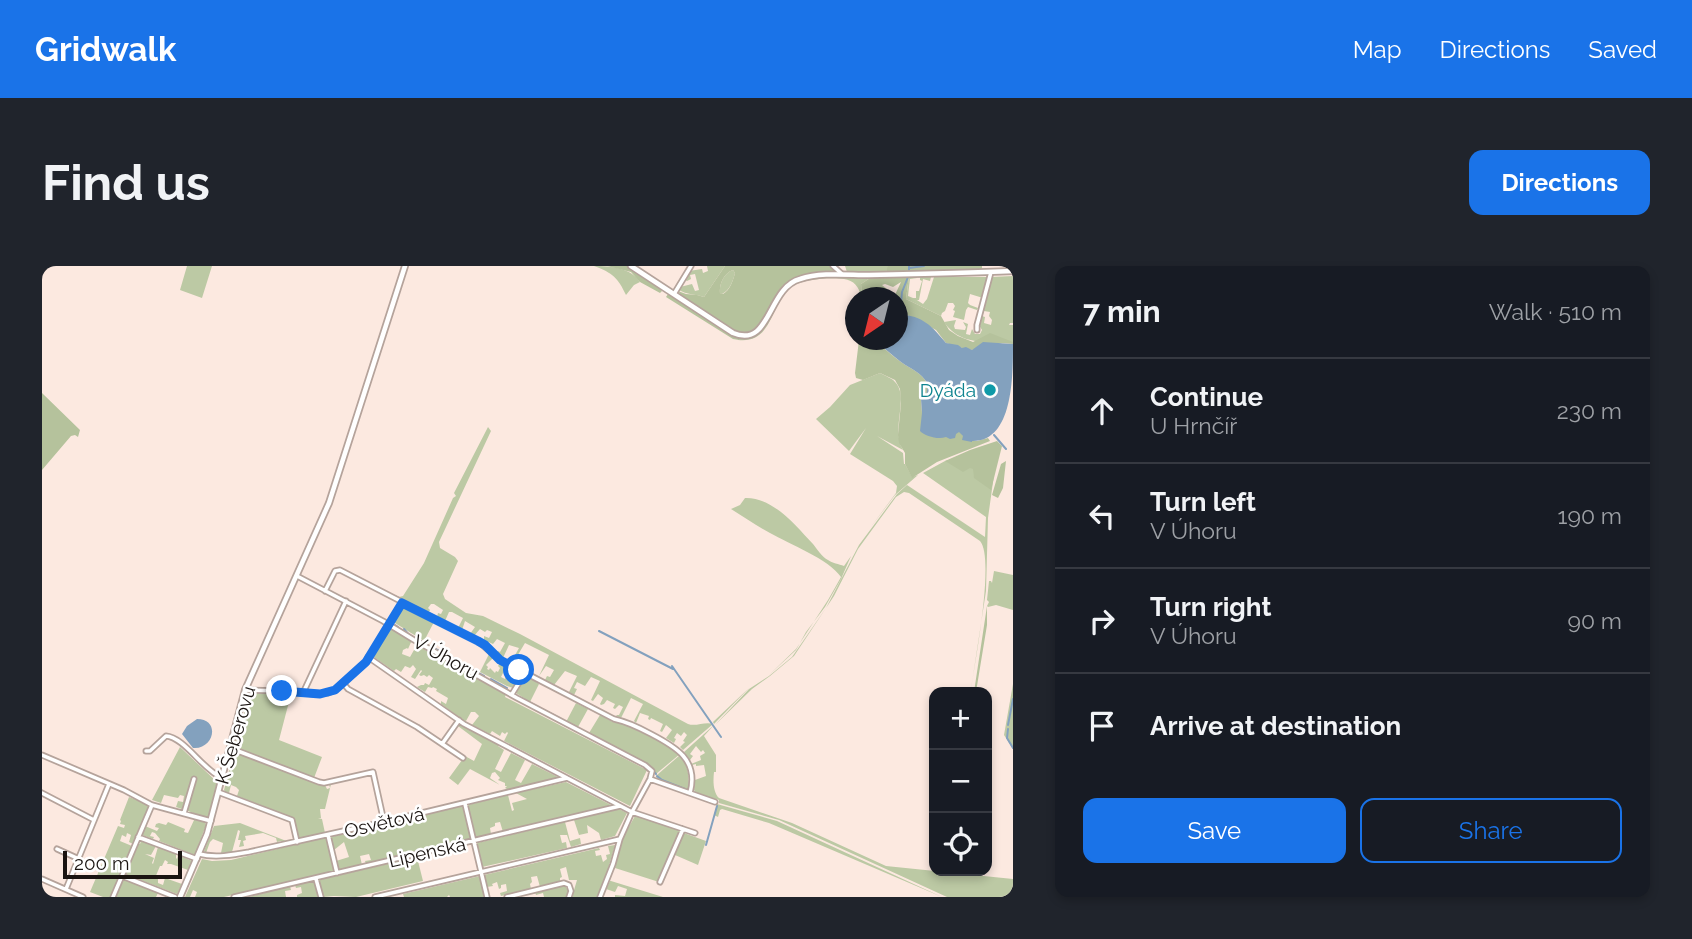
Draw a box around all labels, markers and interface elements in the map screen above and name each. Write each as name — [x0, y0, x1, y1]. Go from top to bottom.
text: Gridwalk — [35, 30, 176, 69]
text: Map — [1353, 35, 1402, 64]
text: Directions — [1440, 35, 1550, 64]
text: Saved — [1588, 35, 1657, 64]
button: Directions — [1469, 150, 1650, 215]
text: Find us — [42, 154, 210, 211]
north arrow — [845, 287, 908, 350]
text: 7 min — [1083, 294, 1161, 329]
text: Walk · 510 m — [1489, 298, 1622, 325]
place label: Dyáda — [920, 379, 976, 401]
marker: Dyáda — [982, 382, 998, 398]
text: Continue — [1150, 382, 1263, 412]
icon: ahead — [1083, 392, 1121, 430]
text: 230 m — [1557, 397, 1622, 424]
text: U Hrnčíř — [1150, 412, 1237, 439]
text: Turn left — [1150, 487, 1256, 517]
icon: left — [1083, 497, 1121, 535]
text: 190 m — [1558, 502, 1622, 529]
text: V Úhoru — [1150, 517, 1237, 544]
text: Turn right — [1150, 592, 1271, 622]
icon: right — [1083, 602, 1121, 640]
text: 90 m — [1567, 607, 1622, 634]
text: V Úhoru — [1150, 622, 1237, 649]
street label: V Úhoru — [409, 630, 483, 684]
route start — [503, 654, 534, 685]
route end — [266, 675, 297, 706]
street label: K Šeberovu — [210, 683, 260, 787]
map controls — [929, 687, 992, 876]
button: + — [929, 687, 992, 750]
icon: arrive — [1083, 707, 1121, 745]
text: Arrive at destination — [1150, 711, 1401, 741]
button: − — [929, 750, 992, 813]
button: Save — [1083, 798, 1346, 863]
button: Share — [1360, 798, 1622, 863]
street label: Osvětová — [342, 802, 426, 842]
button: locate — [929, 813, 992, 876]
street label: Lipenská — [386, 832, 468, 872]
scale bar — [63, 848, 182, 880]
text: 200 m — [74, 852, 129, 874]

